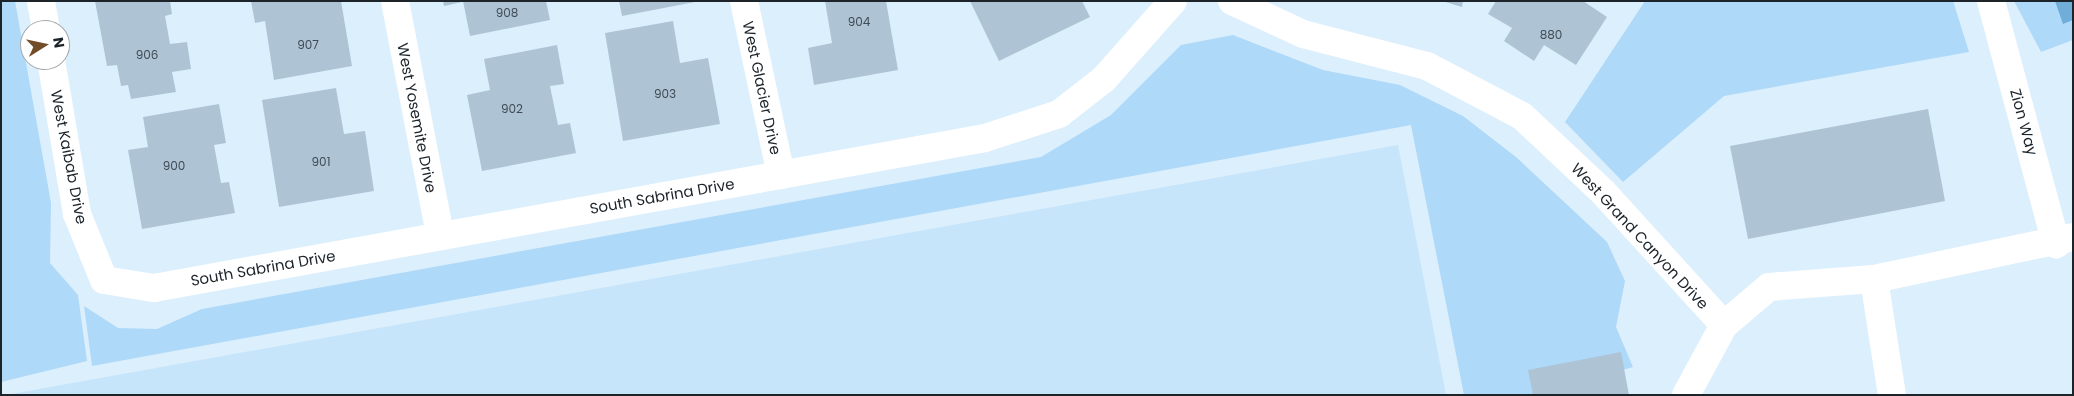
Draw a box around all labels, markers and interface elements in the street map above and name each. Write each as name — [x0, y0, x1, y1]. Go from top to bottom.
house number: 908 — [496, 6, 518, 20]
house number: 904 — [848, 15, 870, 29]
north arrow — [20, 20, 70, 70]
street label: West Glacier Drive — [739, 20, 785, 156]
house number: 880 — [1540, 28, 1562, 42]
text: N — [48, 36, 70, 49]
house number: 907 — [297, 38, 319, 52]
street label: West Yosemite Drive — [394, 42, 440, 194]
house number: 906 — [136, 48, 158, 62]
house number: 903 — [654, 87, 676, 101]
street label: Zion Way — [2006, 87, 2042, 157]
street label: West Kaibab Drive — [47, 88, 91, 226]
house number: 902 — [501, 102, 523, 116]
house number: 901 — [312, 155, 330, 169]
house number: 900 — [163, 159, 185, 173]
street label: West Grand Canyon Drive — [1568, 159, 1712, 313]
street label: South Sabrina Drive — [588, 174, 736, 218]
street label: South Sabrina Drive — [189, 246, 337, 290]

